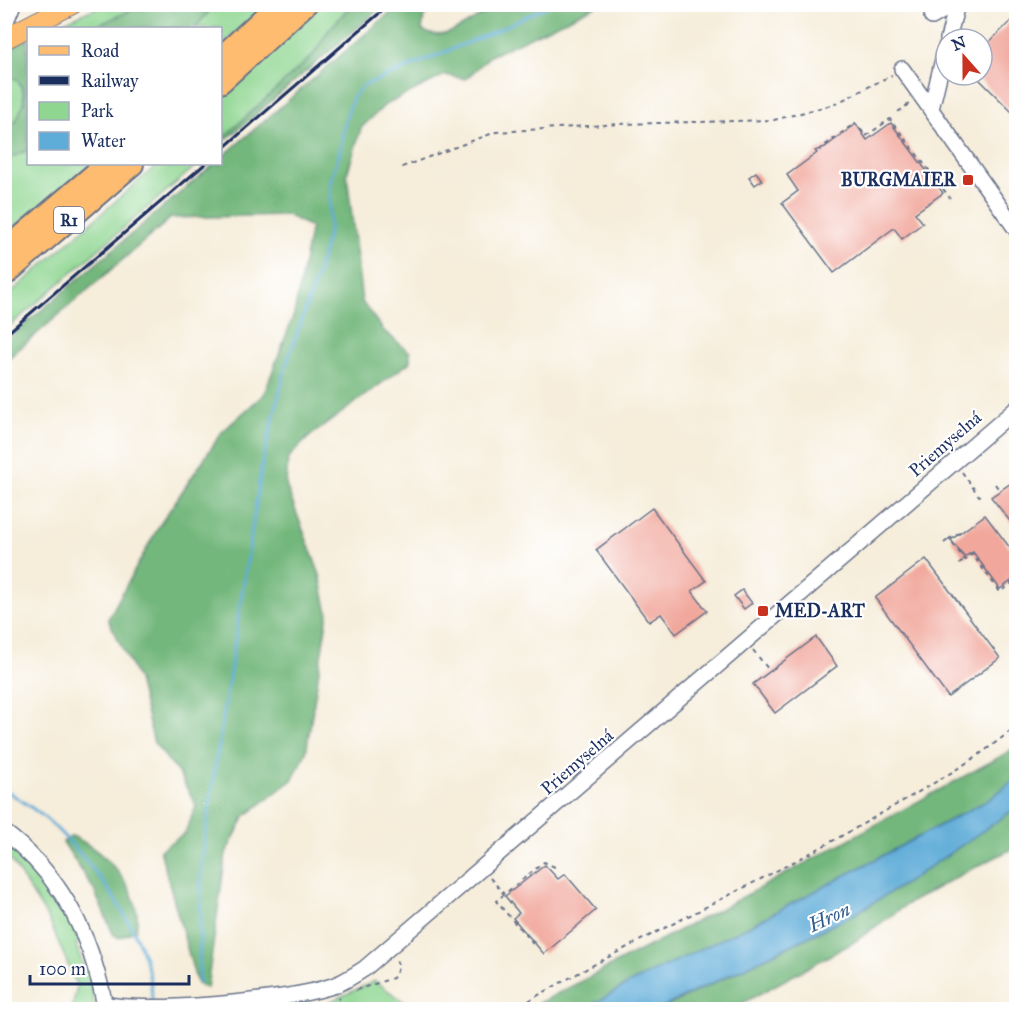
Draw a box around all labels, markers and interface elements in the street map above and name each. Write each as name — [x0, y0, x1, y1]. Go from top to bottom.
legend — [27, 27, 222, 165]
north arrow — [934, 27, 994, 87]
text: N — [949, 32, 969, 55]
text: Road — [81, 40, 119, 62]
text: Railway — [81, 70, 139, 92]
text: Park — [81, 100, 114, 122]
text: Water — [81, 130, 126, 152]
place label: BURGMAIER — [841, 169, 957, 191]
marker: BURGMAIER — [961, 173, 975, 187]
road number: R1 — [54, 207, 84, 233]
street label: Priemyselná — [904, 406, 986, 481]
place label: MED-ART — [775, 600, 866, 622]
marker: MED-ART — [756, 604, 770, 618]
street label: Priemyselná — [536, 724, 618, 799]
water label: Hron — [803, 897, 854, 937]
scale bar — [30, 948, 189, 986]
text: 100 m — [39, 958, 86, 980]

